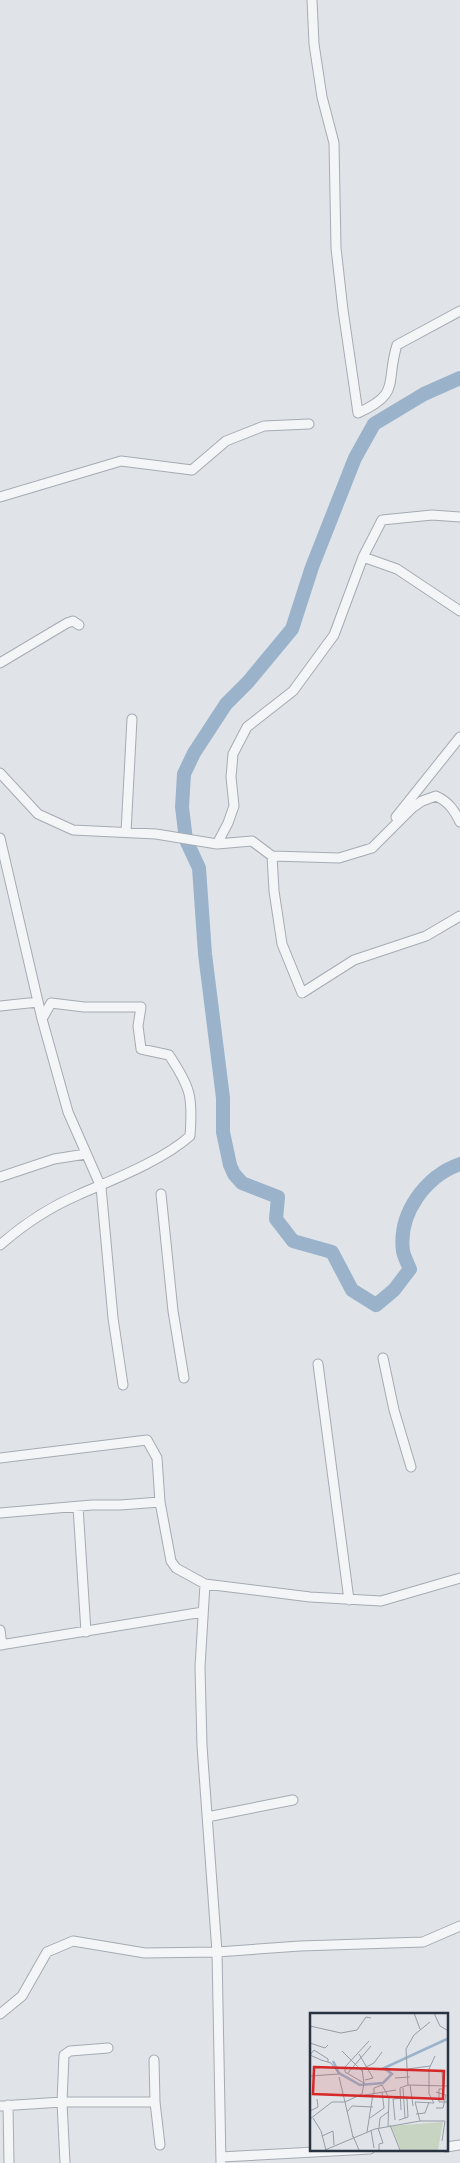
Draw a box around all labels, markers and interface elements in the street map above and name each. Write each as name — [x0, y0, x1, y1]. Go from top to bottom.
inset map — [310, 2013, 448, 2150]

